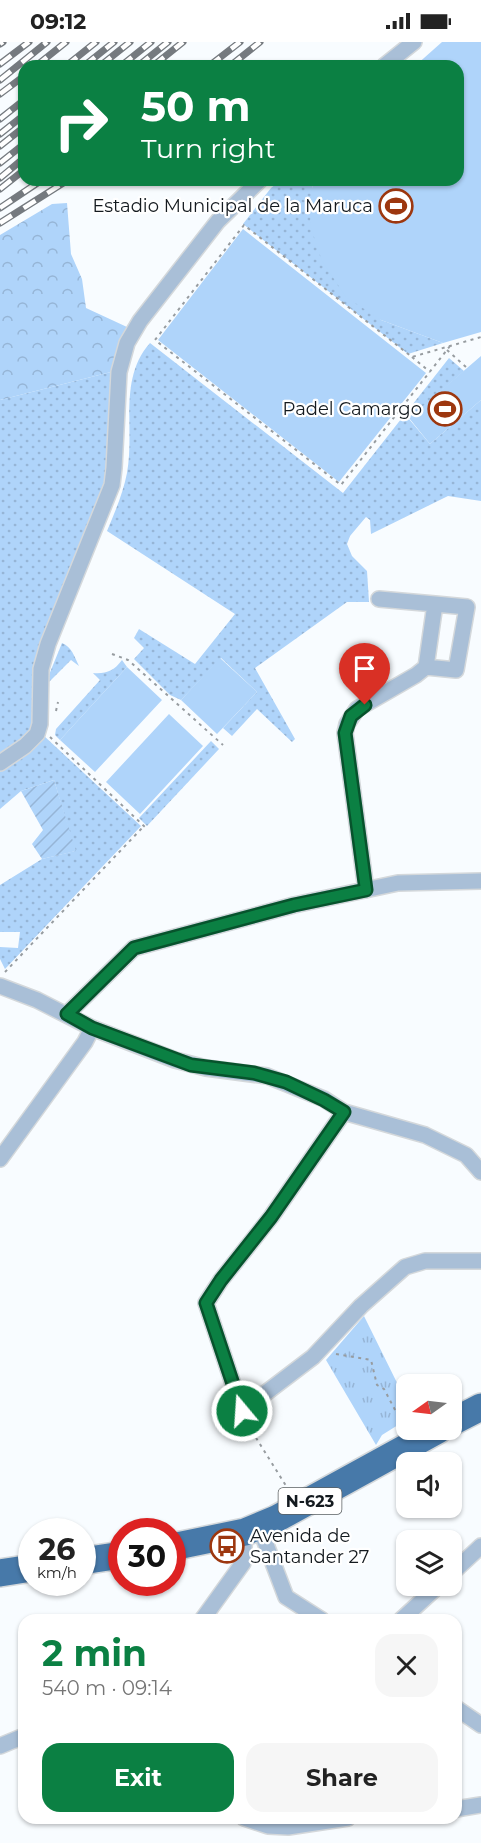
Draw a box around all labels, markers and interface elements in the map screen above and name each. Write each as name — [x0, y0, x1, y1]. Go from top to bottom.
text: 09:12 — [30, 8, 86, 35]
text: 50 m — [141, 80, 250, 132]
icon: right — [42, 84, 120, 162]
text: Turn right — [141, 132, 276, 165]
sports icon: Estadio Municipal de la Maruca — [378, 188, 414, 224]
place label: Estadio Municipal de la Maruca — [92, 195, 373, 217]
sports icon: Padel Camargo — [427, 391, 463, 427]
place label: Padel Camargo — [283, 398, 422, 420]
pin — [339, 643, 390, 705]
icon: arrive — [348, 652, 381, 685]
north arrow — [396, 1374, 462, 1440]
map controls — [396, 1374, 462, 1596]
position arrow — [210, 1379, 274, 1443]
button: sound — [396, 1452, 462, 1518]
road number: N-623 — [278, 1488, 342, 1514]
speed limit sign: 30 — [108, 1518, 186, 1596]
place label: Avenida de Santander 27 — [250, 1525, 369, 1568]
bus stop icon: Avenida de Santander 27 — [209, 1528, 245, 1564]
button: layers — [396, 1530, 462, 1596]
text: 26 — [39, 1531, 75, 1568]
text: km/h — [37, 1563, 77, 1582]
text: 2 min — [42, 1631, 147, 1675]
button: close — [375, 1634, 438, 1697]
text: 540 m · 09:14 — [42, 1676, 172, 1700]
button: Exit — [42, 1743, 234, 1812]
button: Share — [246, 1743, 438, 1812]

